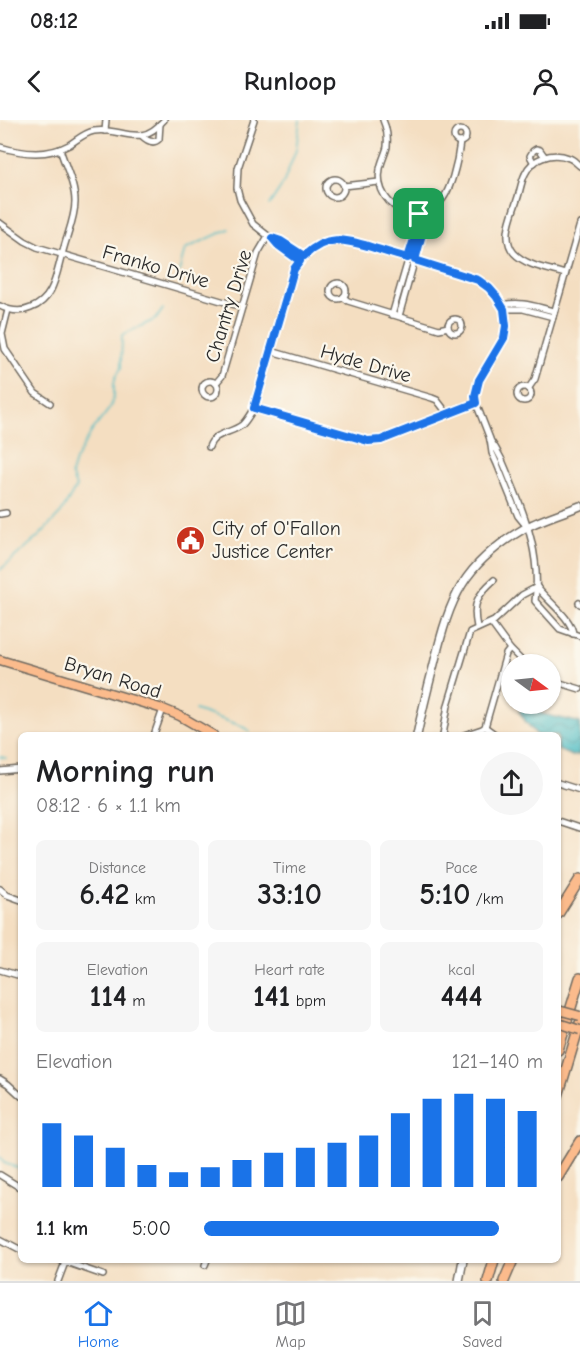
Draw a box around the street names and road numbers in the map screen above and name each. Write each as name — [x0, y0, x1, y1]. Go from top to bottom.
street label: Franko Drive — [100, 240, 212, 293]
street label: Chantry Drive — [200, 247, 257, 365]
street label: Hyde Drive — [318, 340, 414, 387]
street label: Bryan Road — [62, 652, 164, 703]

